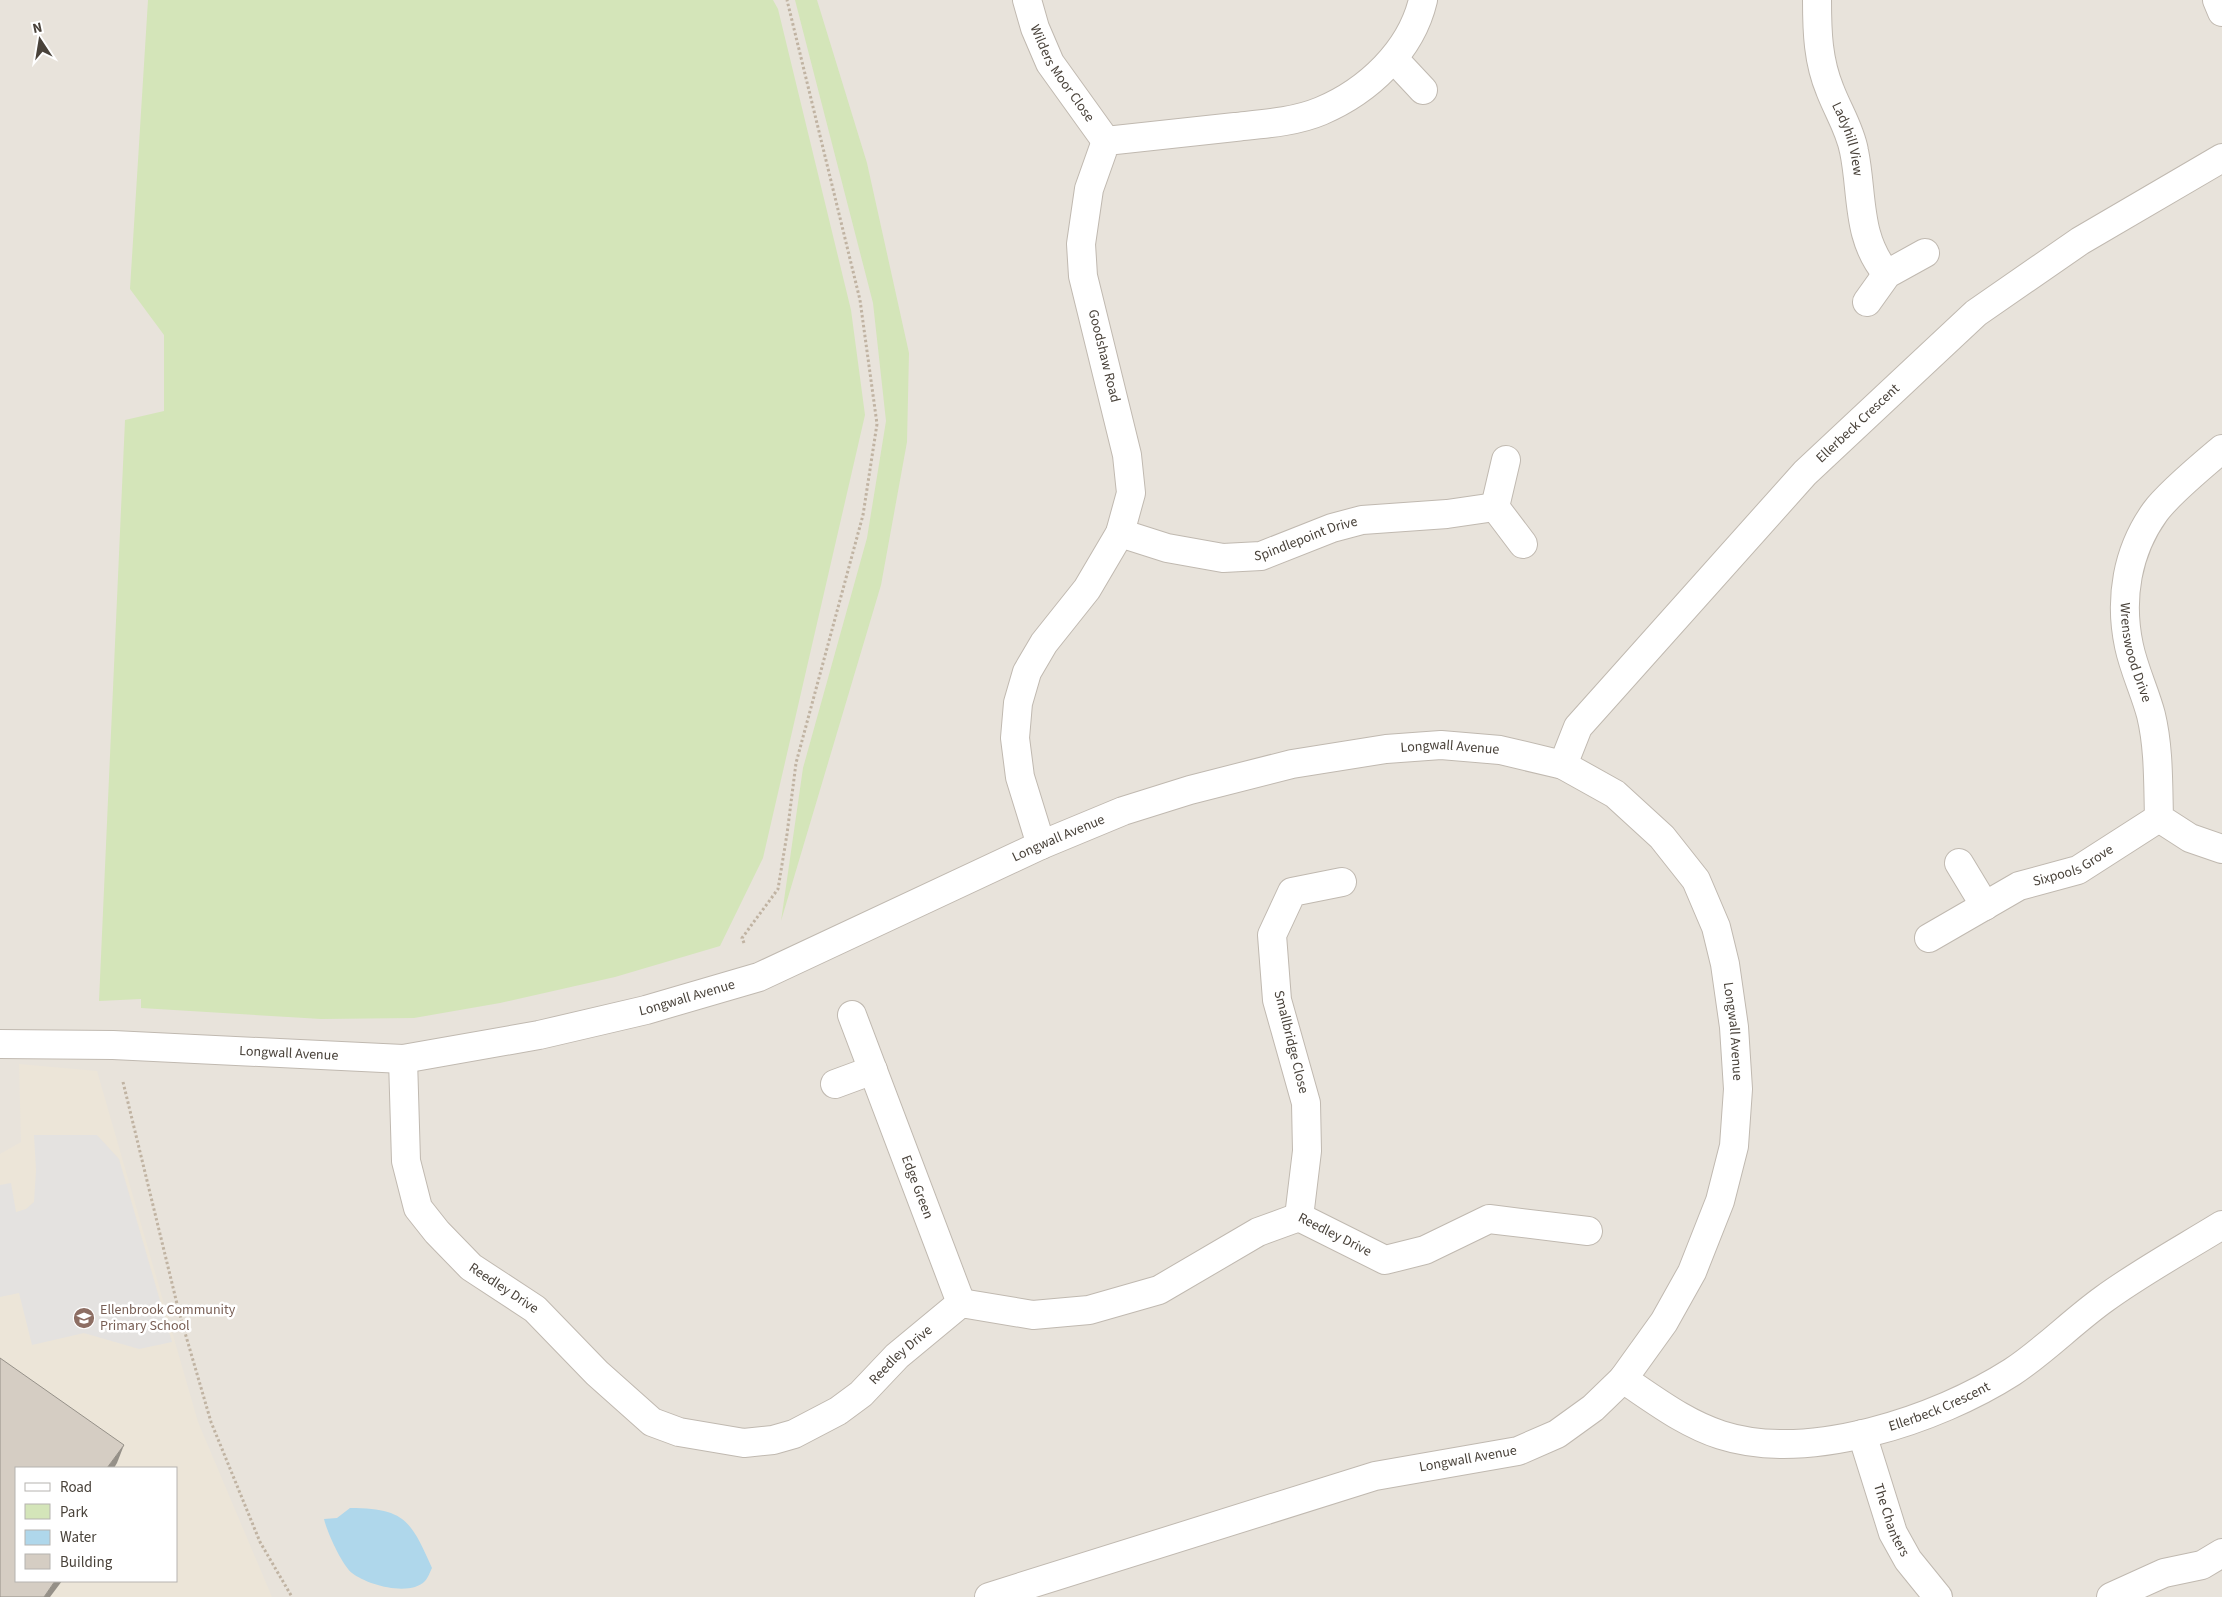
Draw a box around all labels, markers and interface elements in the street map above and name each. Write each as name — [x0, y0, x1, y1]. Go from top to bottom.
north arrow — [15, 15, 65, 65]
text: N — [31, 18, 44, 39]
street label: Wilders Moor Close — [1025, 22, 1099, 126]
street label: Ladyhill View — [1826, 99, 1868, 177]
street label: Goodshaw Road — [1083, 307, 1125, 405]
street label: Ellerbeck Crescent — [1812, 379, 1904, 468]
street label: Spindlepoint Drive — [1254, 512, 1360, 566]
street label: Wrenswood Drive — [2115, 602, 2157, 705]
street label: Longwall Avenue — [1400, 735, 1500, 760]
street label: Longwall Avenue — [1009, 810, 1108, 867]
street label: Sixpools Grove — [2031, 840, 2117, 892]
street label: Longwall Avenue — [637, 975, 737, 1021]
street label: Longwall Avenue — [1718, 981, 1747, 1081]
street label: Smallbridge Close — [1269, 988, 1313, 1096]
street label: Longwall Avenue — [239, 1041, 339, 1066]
street label: Edge Green — [896, 1152, 938, 1222]
street label: Reedley Drive — [1295, 1208, 1375, 1262]
street label: Reedley Drive — [465, 1258, 543, 1319]
place label: Ellenbrook Community Primary School — [100, 1300, 236, 1336]
school or university icon: Ellenbrook Community Primary School — [72, 1306, 96, 1330]
street label: Reedley Drive — [865, 1321, 937, 1389]
street label: Ellerbeck Crescent — [1886, 1377, 1994, 1437]
street label: Longwall Avenue — [1418, 1441, 1519, 1477]
legend — [15, 1467, 178, 1582]
text: Road — [60, 1477, 92, 1498]
street label: The Chanters — [1868, 1481, 1914, 1561]
text: Park — [60, 1502, 89, 1523]
text: Water — [60, 1527, 97, 1548]
text: Building — [60, 1552, 113, 1573]

